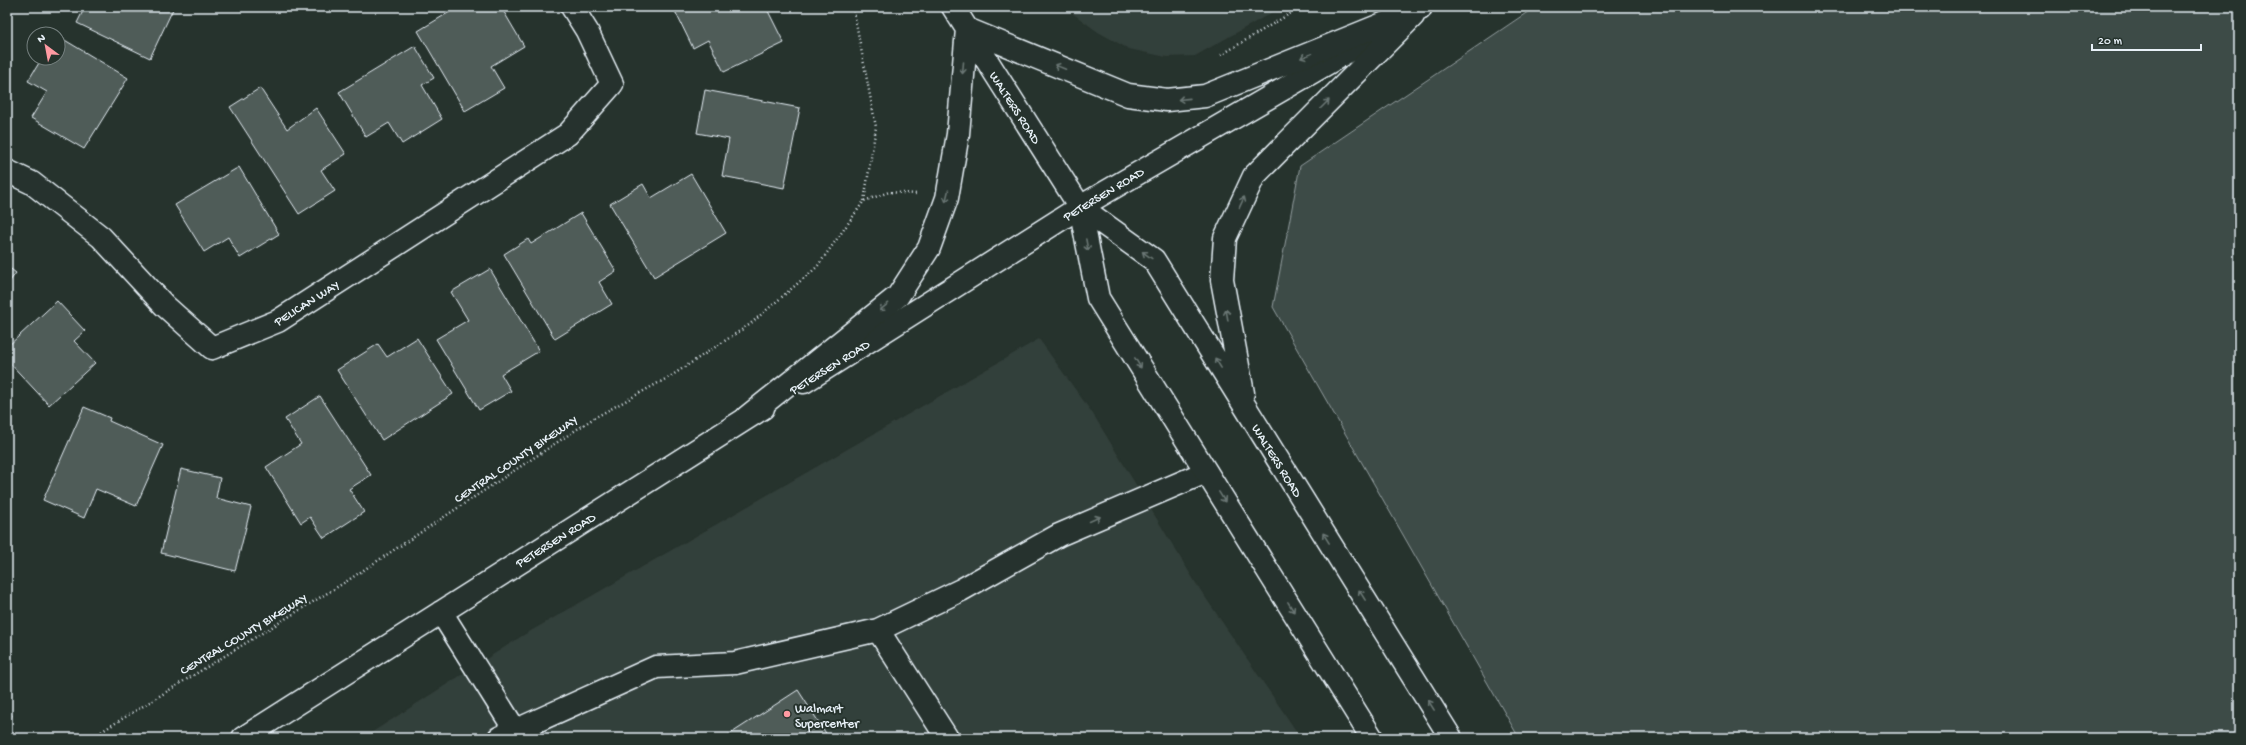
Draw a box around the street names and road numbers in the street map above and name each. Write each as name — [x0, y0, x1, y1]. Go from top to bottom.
street label: WALTERS ROAD — [985, 69, 1043, 148]
street label: PETERSEN ROAD — [1060, 165, 1148, 226]
street label: PELICAN WAY — [271, 278, 343, 331]
street label: PETERSEN ROAD — [787, 337, 874, 399]
street label: CENTRAL COUNTY BIKEWAY — [452, 413, 581, 507]
street label: WALTERS ROAD — [1247, 422, 1305, 501]
street label: PETERSEN ROAD — [513, 510, 600, 572]
street label: CENTRAL COUNTY BIKEWAY — [178, 591, 311, 679]

